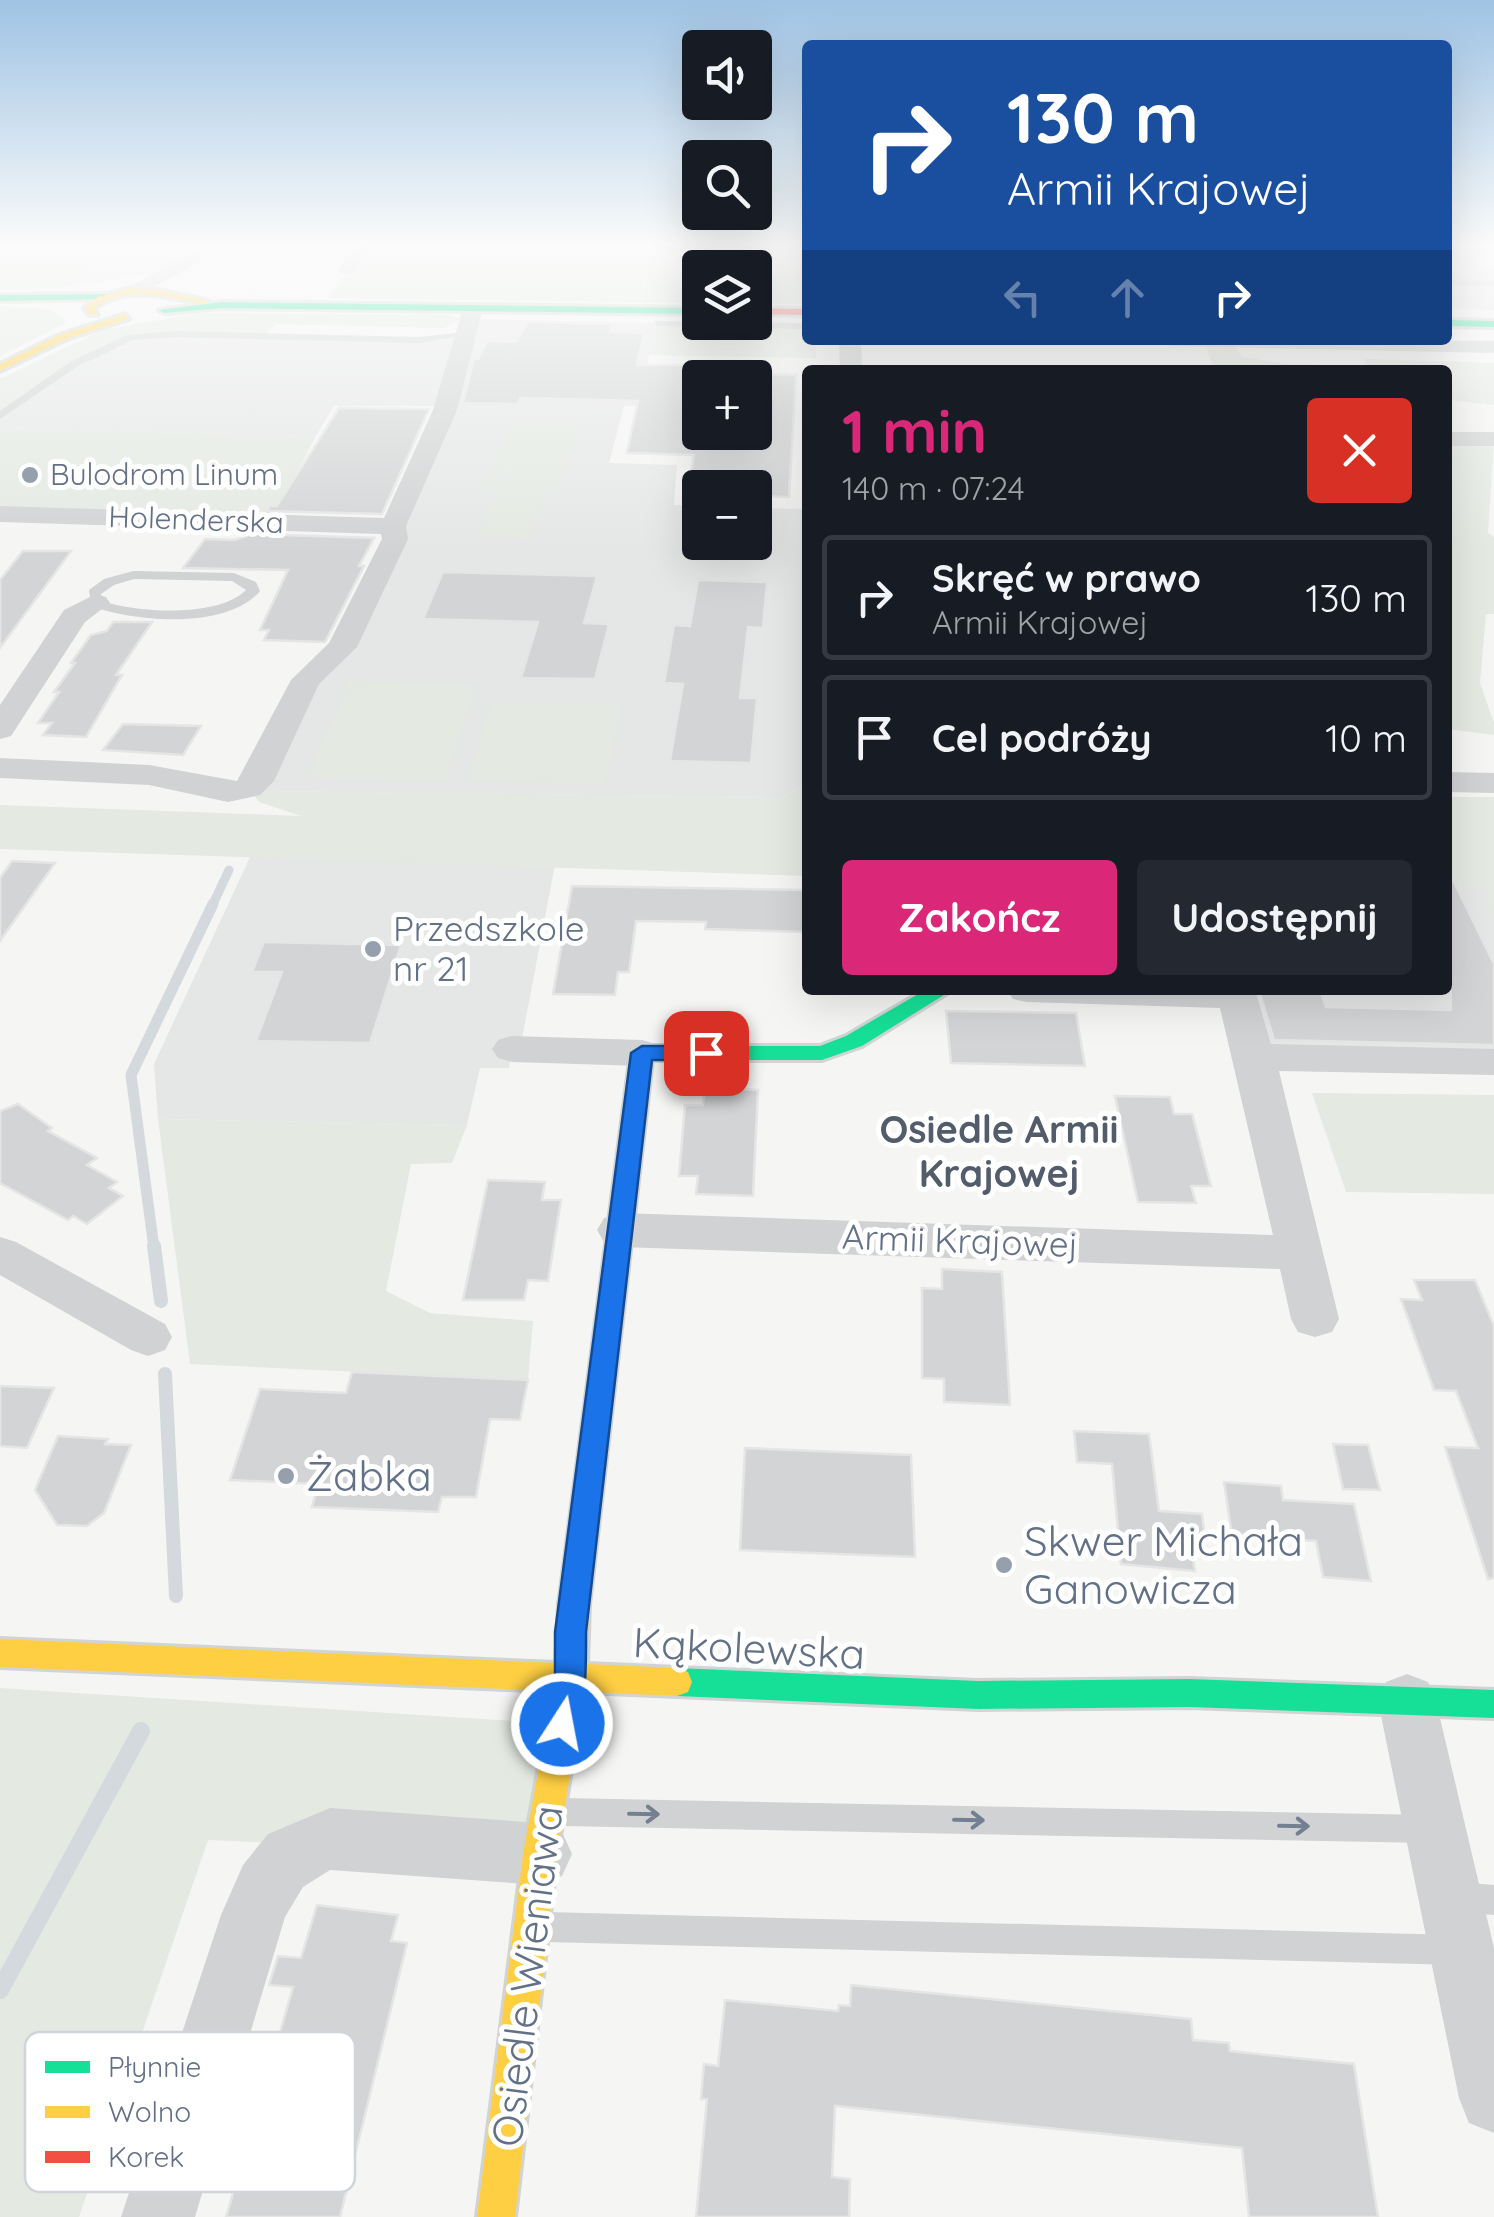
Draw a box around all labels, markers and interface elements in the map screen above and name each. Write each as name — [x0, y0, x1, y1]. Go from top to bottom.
map controls — [682, 30, 772, 560]
button: sound — [682, 30, 772, 120]
text: 130 m — [1007, 73, 1199, 161]
icon: right — [842, 80, 972, 210]
button: search — [682, 140, 772, 230]
text: Armii Krajowej — [1007, 160, 1311, 216]
button: layers — [682, 250, 772, 340]
icon: left — [995, 270, 1050, 325]
icon: ahead — [1100, 270, 1155, 325]
icon: right — [1205, 270, 1260, 325]
button: + — [682, 360, 772, 450]
text: 1 min — [842, 393, 987, 468]
button: close — [1307, 398, 1412, 503]
place label: Bulodrom Linum — [50, 455, 278, 493]
marker: Bulodrom Linum — [19, 464, 41, 486]
text: 140 m · 07:24 — [842, 468, 1025, 508]
button: − — [682, 470, 772, 560]
street label: Holenderska — [108, 497, 284, 541]
text: Skręć w prawo — [932, 554, 1201, 602]
icon: right — [847, 570, 902, 625]
text: 130 m — [1305, 574, 1407, 622]
text: Armii Krajowej — [932, 602, 1148, 642]
icon: arrive — [847, 710, 902, 765]
text: Cel podróży — [932, 714, 1152, 762]
text: 10 m — [1325, 714, 1407, 762]
button: Zakończ — [842, 860, 1117, 975]
button: Udostępnij — [1137, 860, 1412, 975]
place label: Przedszkole nr 21 — [393, 906, 585, 990]
marker: Przedszkole nr 21 — [362, 938, 384, 960]
pin — [664, 1011, 749, 1096]
icon: arrive — [679, 1026, 734, 1081]
district label: Osiedle Armii Krajowej — [879, 1105, 1119, 1197]
street label: Armii Krajowej — [841, 1214, 1079, 1266]
place label: Żabka — [306, 1449, 432, 1502]
marker: Żabka — [275, 1465, 297, 1487]
place label: Skwer Michała Ganowicza — [1024, 1514, 1303, 1615]
marker: Skwer Michała Ganowicza — [993, 1554, 1015, 1576]
street label: Kąkolewska — [632, 1615, 866, 1680]
position arrow — [510, 1672, 614, 1776]
street label: Osiedle Wieniawa — [479, 1802, 574, 2150]
one-way arrow — [627, 1804, 659, 1823]
one-way arrow — [952, 1810, 984, 1830]
one-way arrow — [1277, 1817, 1309, 1836]
legend — [25, 2032, 355, 2192]
text: Płynnie — [108, 2049, 201, 2084]
text: Wolno — [108, 2094, 191, 2129]
text: Korek — [108, 2139, 184, 2174]

